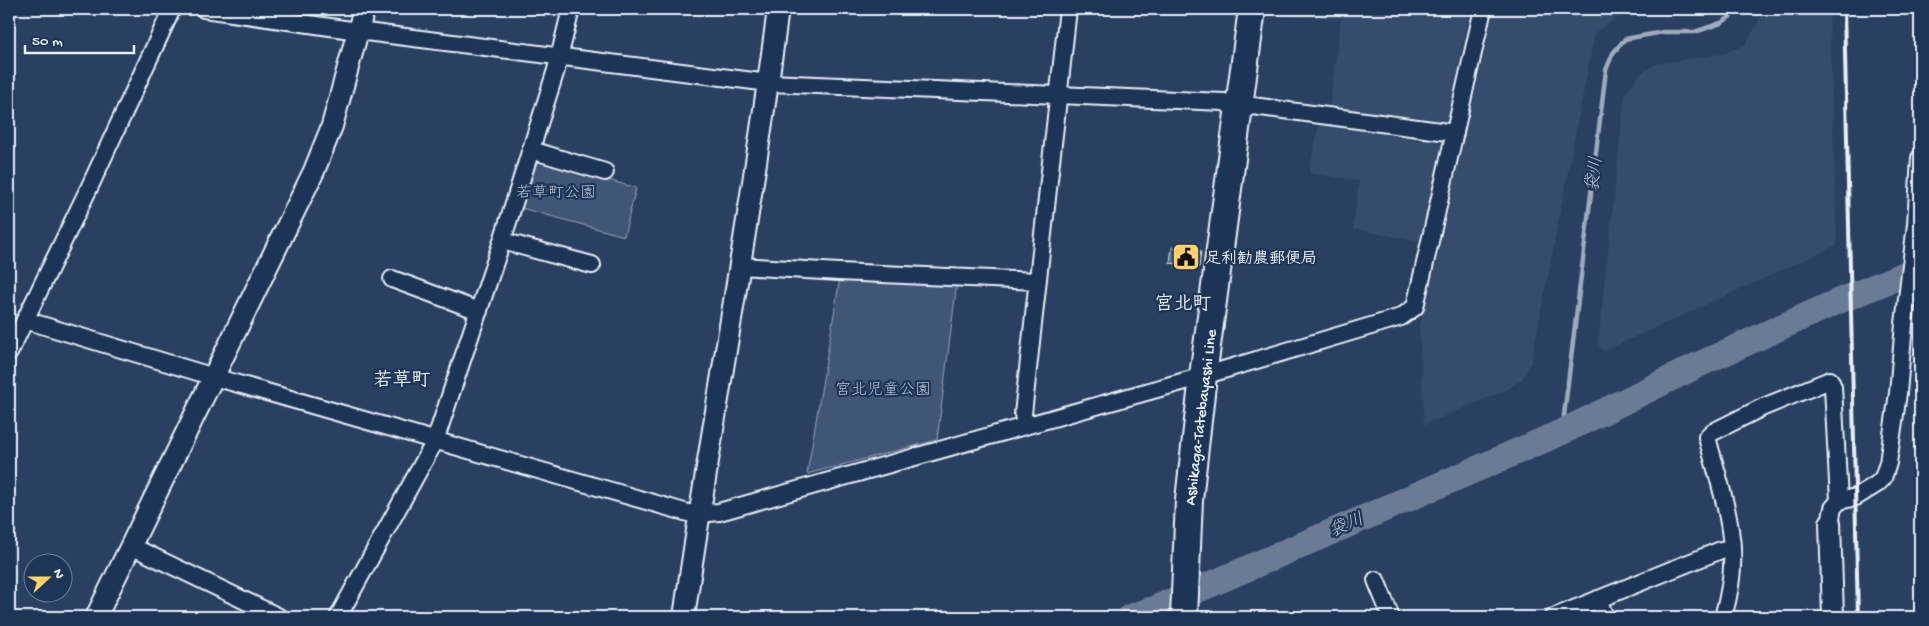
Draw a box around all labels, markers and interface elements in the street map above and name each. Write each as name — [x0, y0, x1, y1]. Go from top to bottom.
scale bar — [25, 22, 134, 54]
text: 50 m — [32, 33, 63, 51]
water label: 袋川 — [1582, 155, 1608, 193]
park label: 若草町公園 — [516, 184, 596, 204]
public building icon: 足利勧農郵便局 — [1171, 242, 1201, 272]
place label: 足利勧農郵便局 — [1205, 249, 1317, 270]
district label: 宮北町 — [1154, 293, 1212, 317]
street label: Ashikaga-Tatebayashi Line — [1182, 328, 1223, 507]
district label: 若草町 — [373, 369, 431, 393]
park label: 宮北児童公園 — [835, 380, 931, 401]
water label: 袋川 — [1326, 509, 1368, 543]
north arrow — [22, 554, 72, 604]
text: N — [48, 567, 67, 582]

